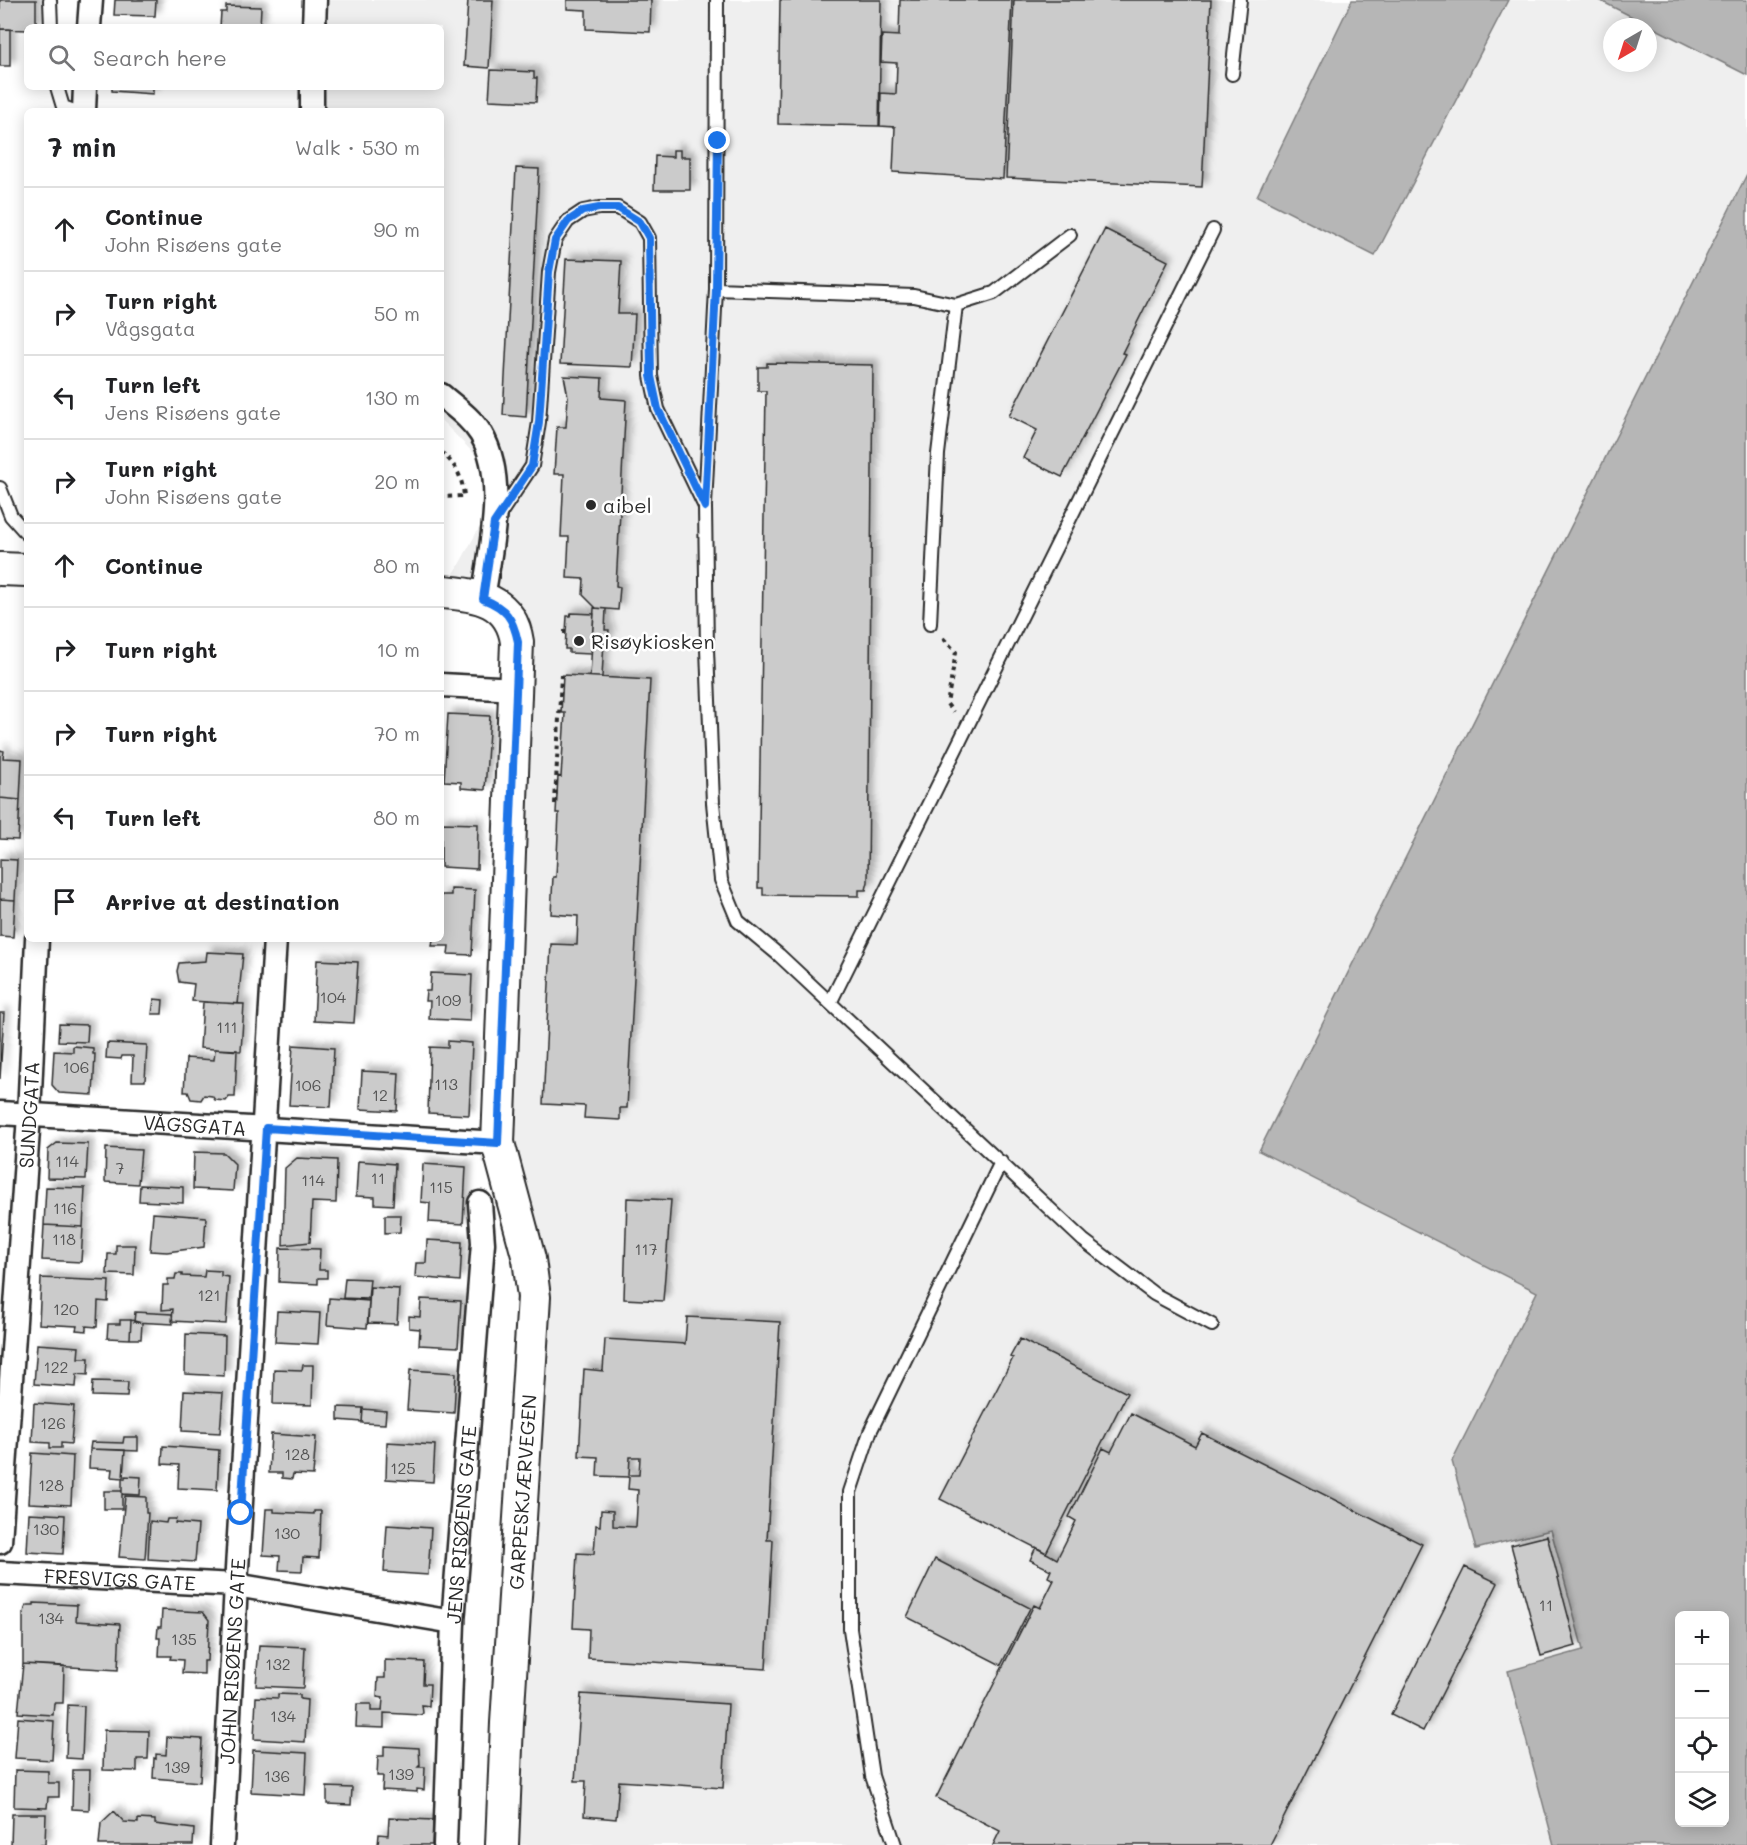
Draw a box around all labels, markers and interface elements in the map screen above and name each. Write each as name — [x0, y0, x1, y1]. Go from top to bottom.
north arrow — [1603, 18, 1657, 72]
search box — [24, 24, 444, 90]
icon: search — [45, 41, 78, 74]
text: Search here — [93, 43, 227, 72]
route end — [704, 127, 730, 153]
text: 7 min — [48, 130, 116, 164]
text: Walk · 530 m — [295, 134, 420, 160]
text: Continue — [105, 202, 203, 231]
icon: ahead — [48, 213, 81, 246]
text: 90 m — [374, 216, 420, 242]
text: John Risøens gate — [105, 231, 282, 257]
text: Turn right — [105, 286, 217, 315]
icon: right — [48, 297, 81, 330]
text: 50 m — [374, 300, 420, 326]
text: Vågsgata — [105, 315, 195, 341]
text: Turn left — [105, 370, 201, 399]
icon: left — [48, 381, 81, 414]
text: 130 m — [365, 384, 420, 410]
text: Jens Risøens gate — [105, 399, 281, 425]
text: Turn right — [105, 454, 217, 483]
icon: right — [48, 465, 81, 498]
text: 20 m — [374, 468, 420, 494]
text: John Risøens gate — [105, 483, 282, 509]
place label: aibel — [603, 492, 652, 518]
marker: aibel — [584, 498, 598, 512]
icon: ahead — [48, 549, 81, 582]
text: Continue — [105, 551, 203, 580]
text: 80 m — [373, 552, 420, 578]
place label: Risøykiosken — [591, 628, 715, 654]
icon: right — [48, 633, 81, 666]
marker: Risøykiosken — [572, 634, 586, 648]
text: Turn right — [105, 635, 217, 664]
text: 10 m — [376, 636, 420, 662]
icon: right — [48, 717, 81, 750]
text: Turn right — [105, 719, 217, 748]
text: 70 m — [374, 720, 420, 746]
icon: left — [48, 801, 81, 834]
text: Turn left — [105, 803, 201, 832]
text: 80 m — [373, 804, 420, 830]
icon: arrive — [48, 885, 81, 918]
text: Arrive at destination — [105, 887, 340, 916]
house number: 104 — [320, 986, 347, 1007]
house number: 109 — [435, 989, 461, 1010]
house number: 111 — [216, 1016, 238, 1037]
house number: 106 — [63, 1056, 89, 1077]
street label: SUNDGATA — [12, 1061, 44, 1169]
house number: 113 — [434, 1073, 458, 1094]
house number: 106 — [295, 1074, 321, 1095]
house number: 12 — [372, 1084, 388, 1105]
street label: VÅGSGATA — [142, 1109, 247, 1141]
house number: 114 — [55, 1150, 79, 1171]
house number: 7 — [116, 1157, 125, 1178]
house number: 11 — [371, 1167, 385, 1188]
house number: 114 — [301, 1169, 325, 1190]
house number: 115 — [429, 1176, 453, 1197]
house number: 116 — [53, 1197, 77, 1218]
house number: 118 — [52, 1228, 76, 1249]
house number: 117 — [634, 1238, 658, 1259]
house number: 121 — [197, 1284, 221, 1305]
house number: 120 — [53, 1298, 79, 1319]
house number: 122 — [44, 1356, 68, 1377]
street label: GARPESKJÆRVEGEN — [502, 1393, 542, 1591]
house number: 126 — [40, 1412, 66, 1433]
street label: JENS RISØENS GATE — [440, 1424, 482, 1625]
house number: 128 — [284, 1443, 310, 1464]
house number: 125 — [390, 1457, 416, 1478]
house number: 128 — [38, 1474, 64, 1495]
route start — [227, 1499, 253, 1525]
house number: 130 — [33, 1518, 59, 1539]
house number: 130 — [274, 1522, 300, 1543]
street label: JOHN RISØENS GATE — [213, 1558, 251, 1765]
street label: FRESVIGS GATE — [43, 1562, 196, 1596]
house number: 11 — [1539, 1594, 1553, 1615]
house number: 134 — [38, 1607, 65, 1628]
map controls — [1675, 1611, 1729, 1827]
button: + — [1675, 1611, 1729, 1665]
house number: 135 — [171, 1628, 197, 1649]
house number: 132 — [265, 1653, 291, 1674]
button: − — [1675, 1665, 1729, 1719]
house number: 134 — [270, 1705, 297, 1726]
button: locate — [1675, 1719, 1729, 1773]
house number: 139 — [164, 1756, 190, 1777]
house number: 139 — [388, 1763, 414, 1784]
house number: 136 — [264, 1765, 290, 1786]
button: layers — [1675, 1773, 1729, 1827]

